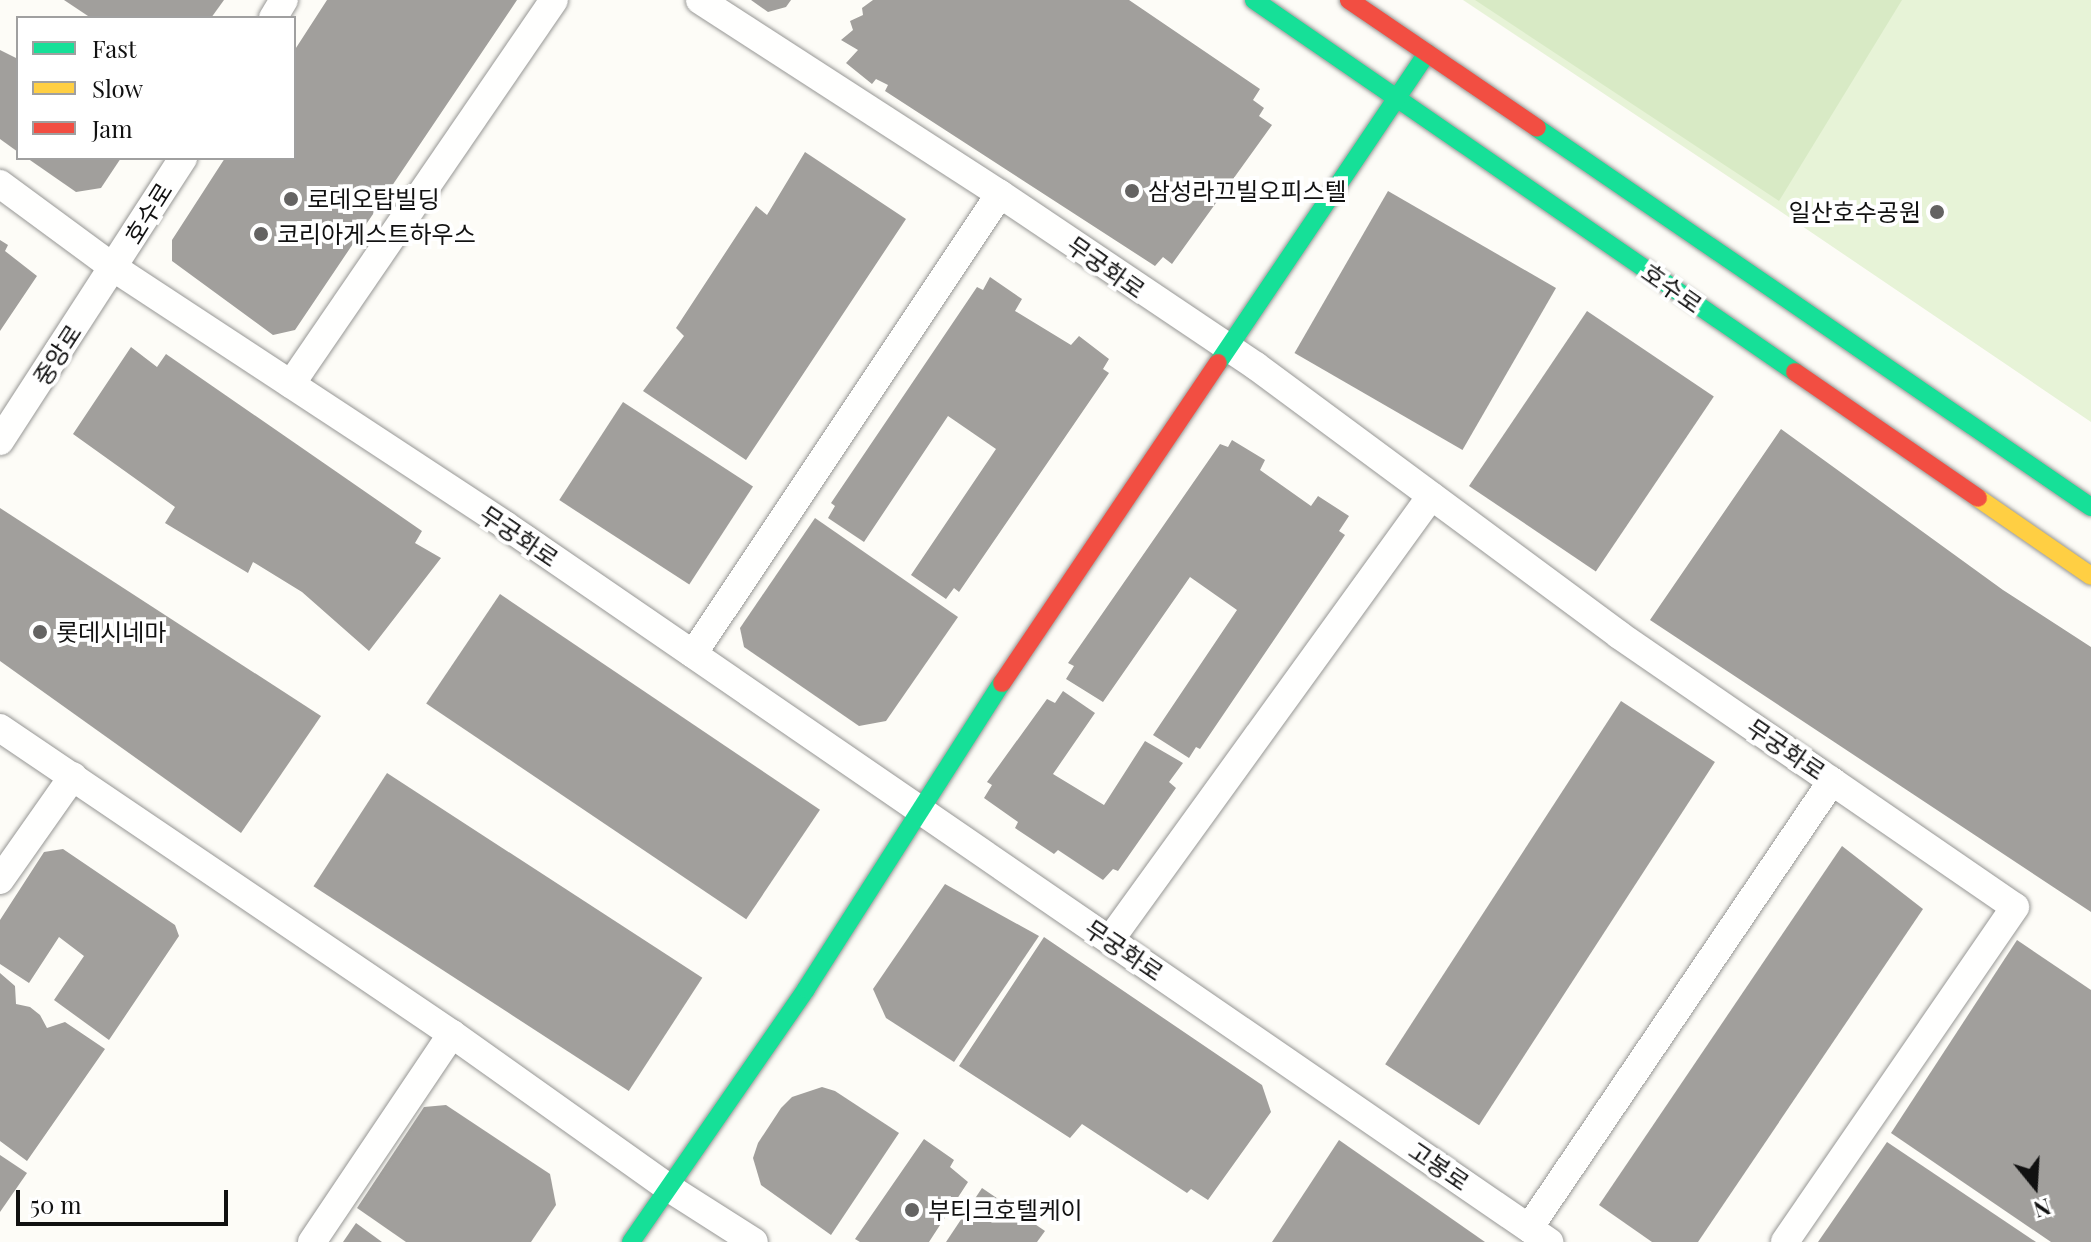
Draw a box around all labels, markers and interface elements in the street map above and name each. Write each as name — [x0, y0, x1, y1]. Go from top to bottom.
legend — [16, 16, 296, 160]
text: Fast — [92, 32, 137, 64]
text: Slow — [92, 72, 143, 104]
text: Jam — [92, 112, 133, 144]
street label: 호수로 — [118, 177, 178, 249]
place label: 삼성라끄빌오피스텔 — [1148, 177, 1347, 205]
marker: 삼성라끄빌오피스텔 — [1123, 182, 1141, 200]
place label: 로데오탑빌딩 — [307, 185, 439, 213]
marker: 로데오탑빌딩 — [282, 190, 300, 208]
place label: 일산호수공원 — [1789, 198, 1921, 226]
marker: 일산호수공원 — [1928, 203, 1946, 221]
place label: 코리아게스트하우스 — [277, 220, 476, 248]
marker: 코리아게스트하우스 — [252, 225, 270, 243]
street label: 무궁화로 — [1062, 230, 1150, 304]
street label: 호수로 — [1637, 257, 1707, 319]
street label: 중앙로 — [27, 319, 87, 391]
street label: 무궁화로 — [474, 499, 564, 573]
place label: 롯데시네마 — [56, 618, 166, 646]
marker: 롯데시네마 — [31, 623, 49, 641]
street label: 무궁화로 — [1741, 712, 1831, 786]
street label: 무궁화로 — [1079, 913, 1169, 987]
street label: 고봉로 — [1403, 1136, 1475, 1196]
north arrow — [1995, 1146, 2075, 1226]
scale bar — [20, 1174, 232, 1224]
text: 50 m — [30, 1188, 82, 1220]
text: N — [2030, 1192, 2055, 1226]
place label: 부티크호텔케이 — [928, 1196, 1083, 1224]
marker: 부티크호텔케이 — [903, 1201, 921, 1219]

